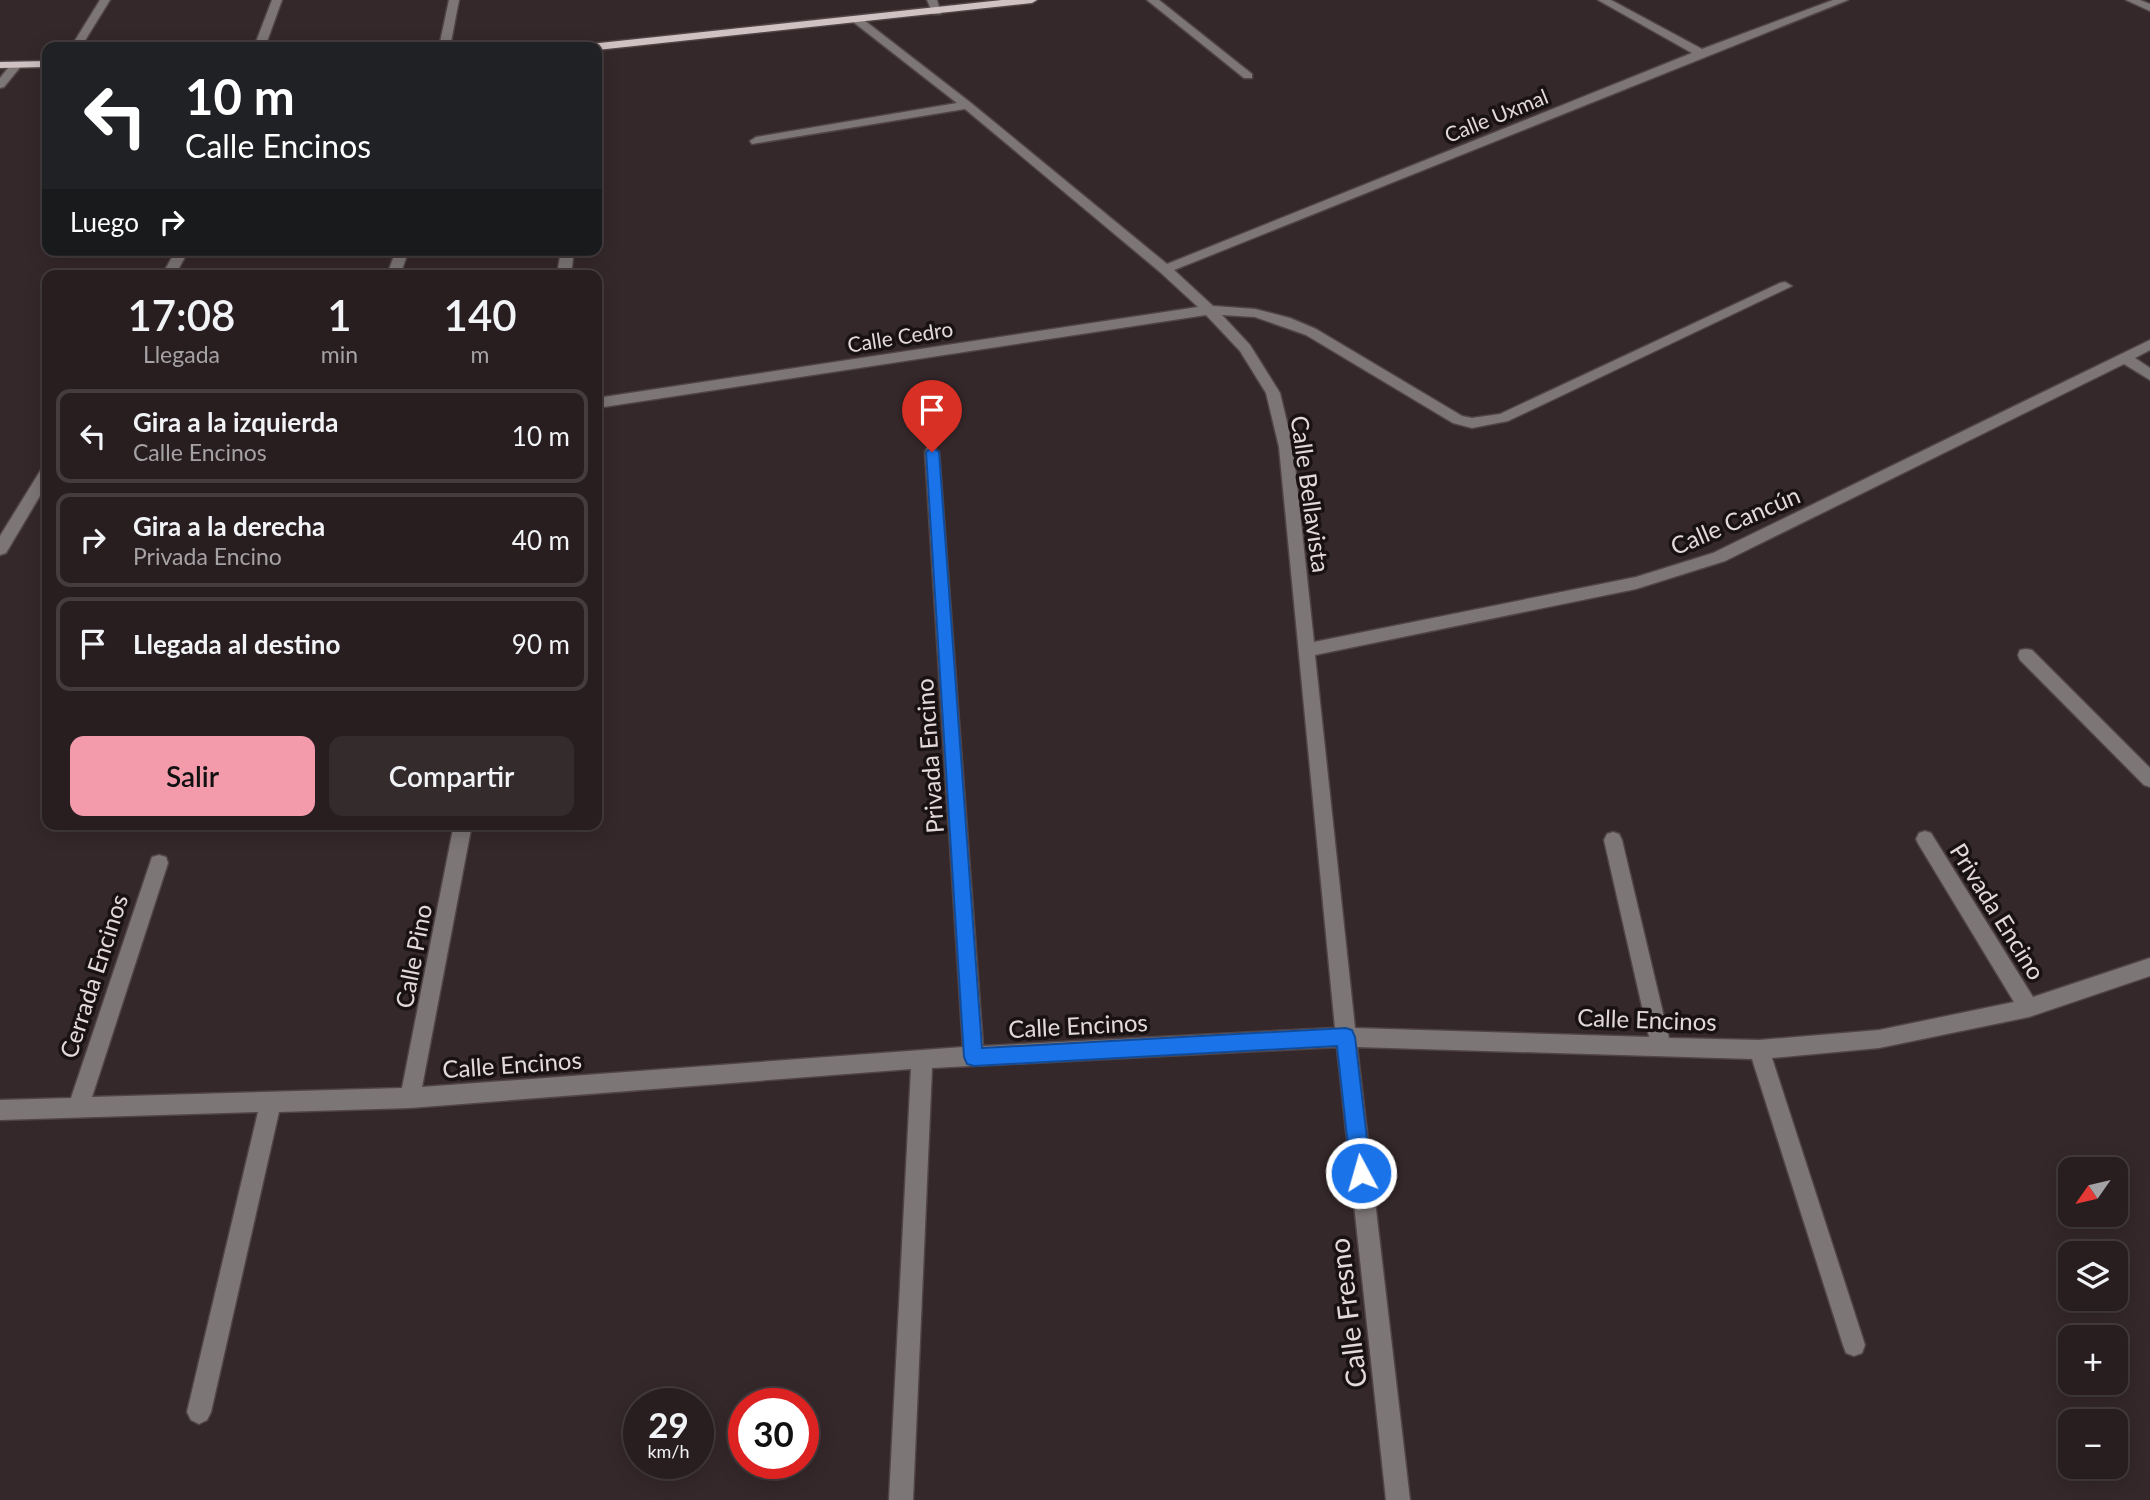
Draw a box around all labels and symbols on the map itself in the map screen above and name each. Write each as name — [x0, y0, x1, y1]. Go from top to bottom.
street label: Calle Uxmal — [1441, 83, 1551, 147]
street label: Calle Cedro — [845, 315, 955, 357]
pin — [902, 380, 962, 452]
street label: Calle Bellavista — [1286, 414, 1336, 574]
street label: Calle Cancún — [1666, 480, 1804, 560]
street label: Privada Encino — [909, 677, 949, 835]
street label: Privada Encino — [1945, 837, 2051, 985]
street label: Cerrada Encinos — [53, 890, 133, 1062]
street label: Calle Pino — [389, 902, 437, 1010]
street label: Calle Encinos — [1577, 1002, 1717, 1036]
street label: Calle Encinos — [1008, 1007, 1148, 1043]
street label: Calle Encinos — [441, 1045, 583, 1083]
position arrow — [1324, 1136, 1398, 1210]
north arrow — [2058, 1157, 2128, 1227]
street label: Calle Fresno — [1321, 1236, 1373, 1390]
speed limit sign: 30 — [728, 1388, 819, 1479]

